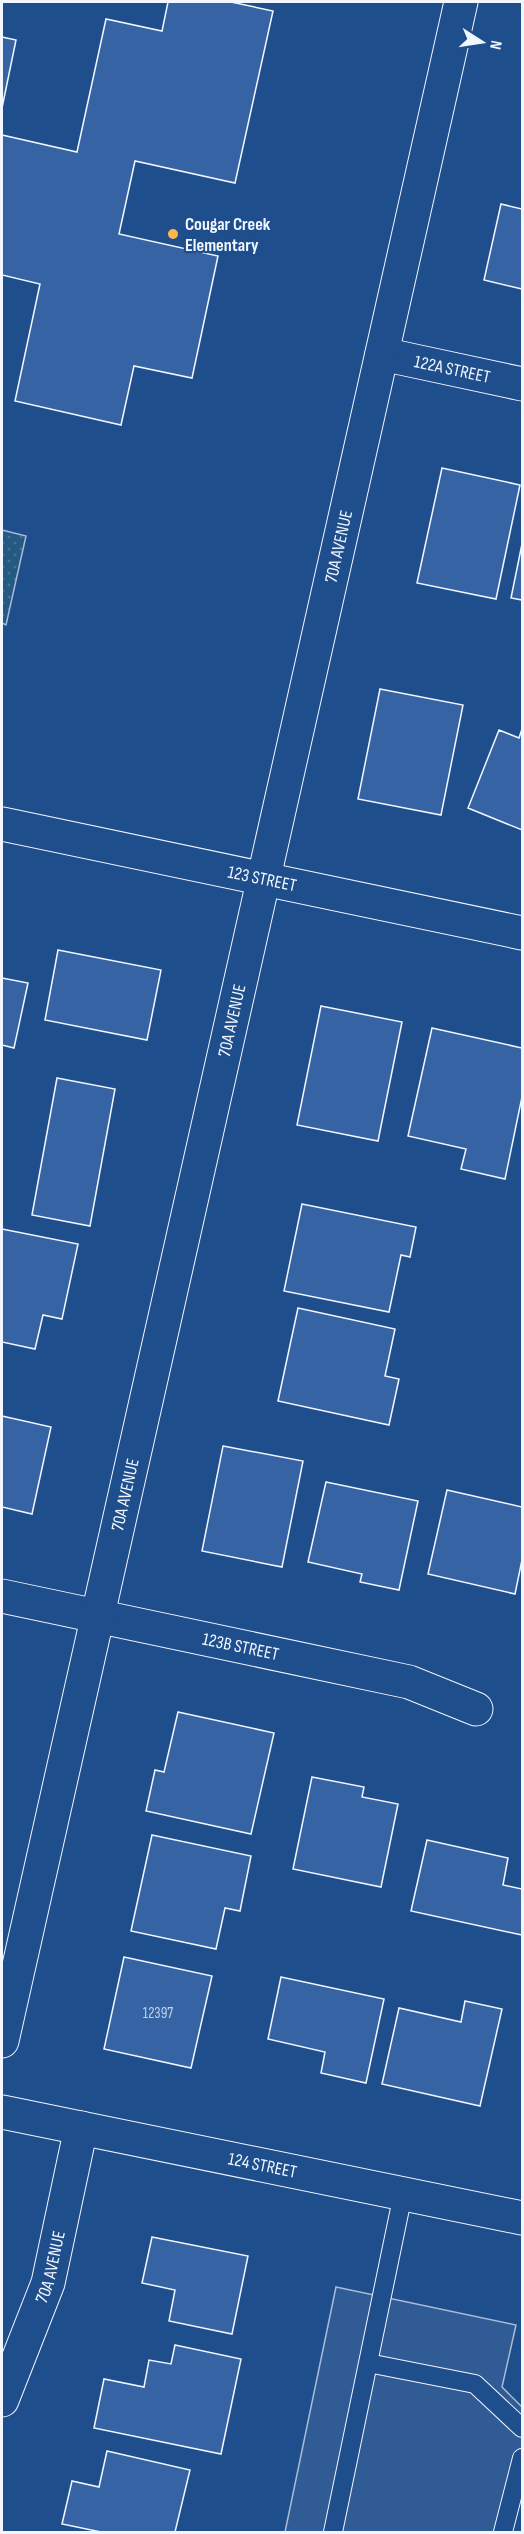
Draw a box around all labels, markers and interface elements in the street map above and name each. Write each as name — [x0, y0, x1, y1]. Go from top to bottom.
north arrow — [452, 12, 512, 72]
text: N — [485, 39, 505, 51]
place label: Cougar Creek Elementary — [185, 214, 271, 256]
marker: Cougar Creek Elementary — [166, 227, 180, 241]
street label: 122A STREET — [412, 351, 492, 388]
street label: 70A AVENUE — [321, 508, 357, 585]
street label: 123 STREET — [226, 862, 299, 896]
street label: 70A AVENUE — [214, 982, 251, 1059]
street label: 70A AVENUE — [107, 1456, 144, 1533]
street label: 123B STREET — [200, 1629, 281, 1665]
house number: 12397 — [143, 2004, 173, 2023]
street label: 124 STREET — [226, 2148, 299, 2183]
street label: 70A AVENUE — [31, 2229, 70, 2306]

